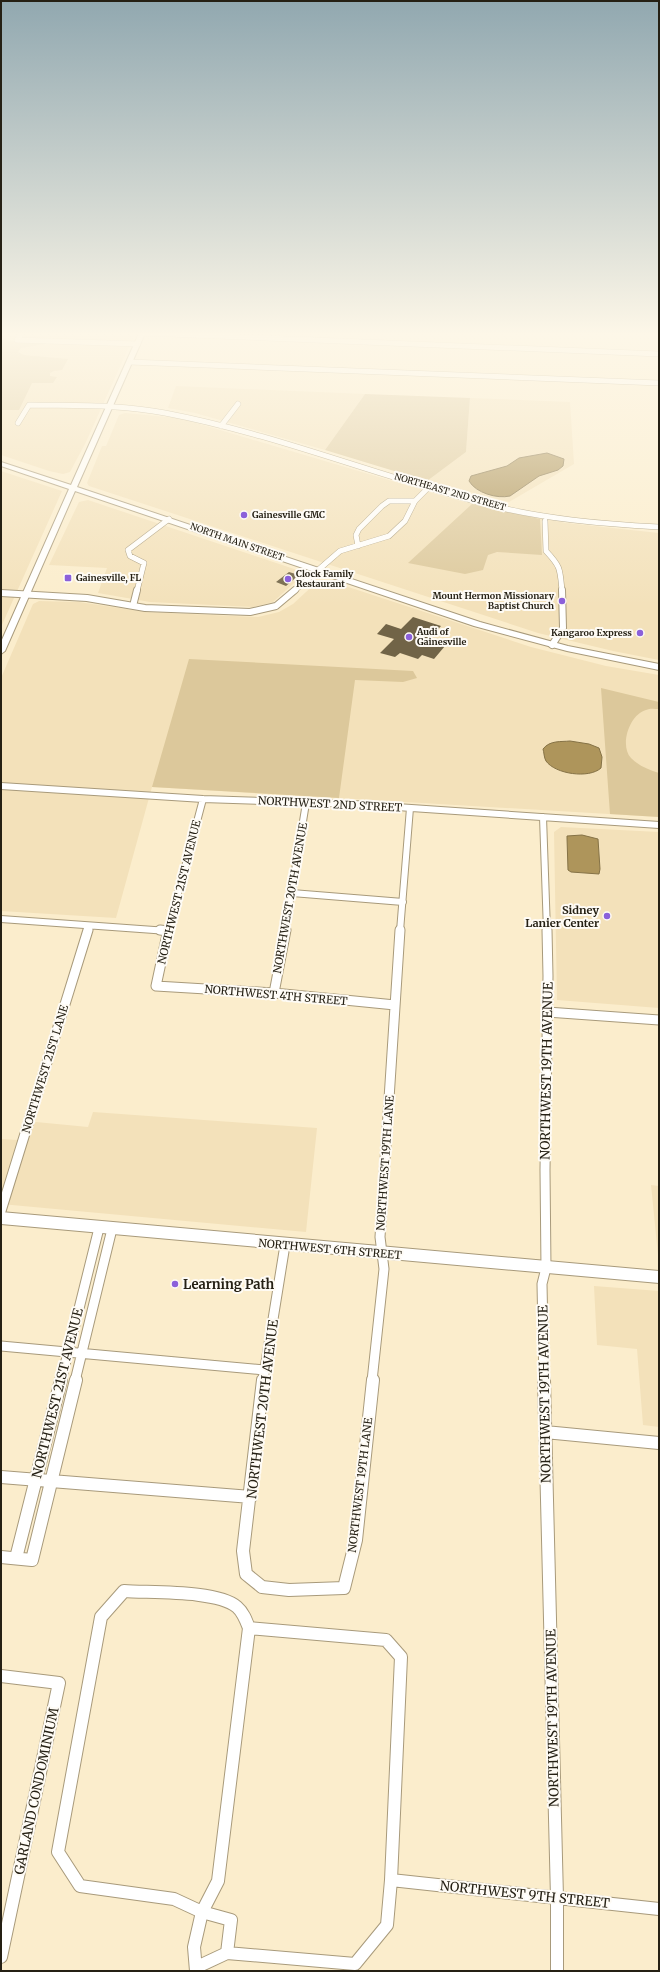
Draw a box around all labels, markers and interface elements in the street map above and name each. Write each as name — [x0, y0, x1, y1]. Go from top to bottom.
street label: NORTHEAST 2ND STREET — [393, 470, 508, 513]
place label: Gainesville GMC — [252, 509, 325, 520]
marker: Gainesville GMC — [239, 510, 249, 520]
street label: NORTH MAIN STREET — [189, 520, 286, 563]
place label: Clock Family Restaurant — [296, 568, 354, 589]
place label: Gainesville, FL — [76, 572, 141, 584]
marker: Gainesville, FL — [63, 573, 73, 583]
marker: Clock Family Restaurant — [283, 574, 293, 584]
place label: Mount Hermon Missionary Baptist Church — [433, 590, 555, 611]
marker: Mount Hermon Missionary Baptist Church — [557, 596, 567, 606]
place label: Audi of Gainesville — [416, 626, 466, 647]
place label: Kangaroo Express — [551, 627, 632, 638]
marker: Kangaroo Express — [635, 628, 645, 638]
marker: Audi of Gainesville — [404, 632, 414, 642]
street label: NORTHWEST 2ND STREET — [258, 793, 403, 815]
street label: NORTHWEST 21ST AVENUE — [154, 819, 204, 965]
street label: NORTHWEST 20TH AVENUE — [270, 821, 310, 974]
place label: Sidney Lanier Center — [525, 903, 599, 930]
marker: Sidney Lanier Center — [602, 911, 612, 921]
street label: NORTHWEST 19TH AVENUE — [536, 981, 557, 1160]
street label: NORTHWEST 4TH STREET — [204, 982, 348, 1008]
street label: NORTHWEST 21ST LANE — [19, 1003, 71, 1135]
street label: NORTHWEST 19TH LANE — [373, 1095, 397, 1231]
street label: NORTHWEST 6TH STREET — [258, 1236, 403, 1262]
place label: Learning Path — [183, 1276, 275, 1293]
marker: Learning Path — [170, 1279, 180, 1289]
street label: NORTHWEST 19TH AVENUE — [534, 1304, 555, 1483]
street label: NORTHWEST 21ST AVENUE — [28, 1306, 87, 1480]
street label: NORTHWEST 20TH AVENUE — [243, 1318, 282, 1500]
street label: NORTHWEST 19TH LANE — [345, 1417, 375, 1553]
street label: NORTHWEST 19TH AVENUE — [542, 1628, 563, 1807]
street label: GARLAND CONDOMINIUM — [10, 1706, 63, 1876]
street label: NORTHWEST 9TH STREET — [439, 1877, 611, 1912]

